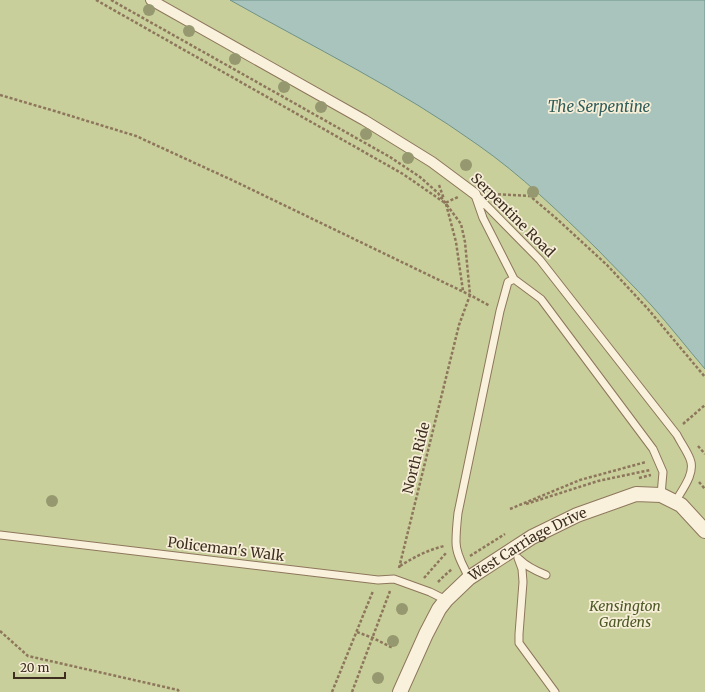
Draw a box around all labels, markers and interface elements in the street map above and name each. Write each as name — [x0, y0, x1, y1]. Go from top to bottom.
water label: The Serpentine — [548, 97, 651, 116]
street label: Serpentine Road — [467, 169, 559, 261]
street label: North Ride — [398, 420, 434, 496]
street label: West Carriage Drive — [464, 503, 589, 585]
street label: Policeman's Walk — [167, 533, 286, 565]
park label: Kensington Gardens — [588, 597, 661, 631]
scale bar — [14, 654, 65, 680]
text: 20 m — [20, 660, 49, 675]

